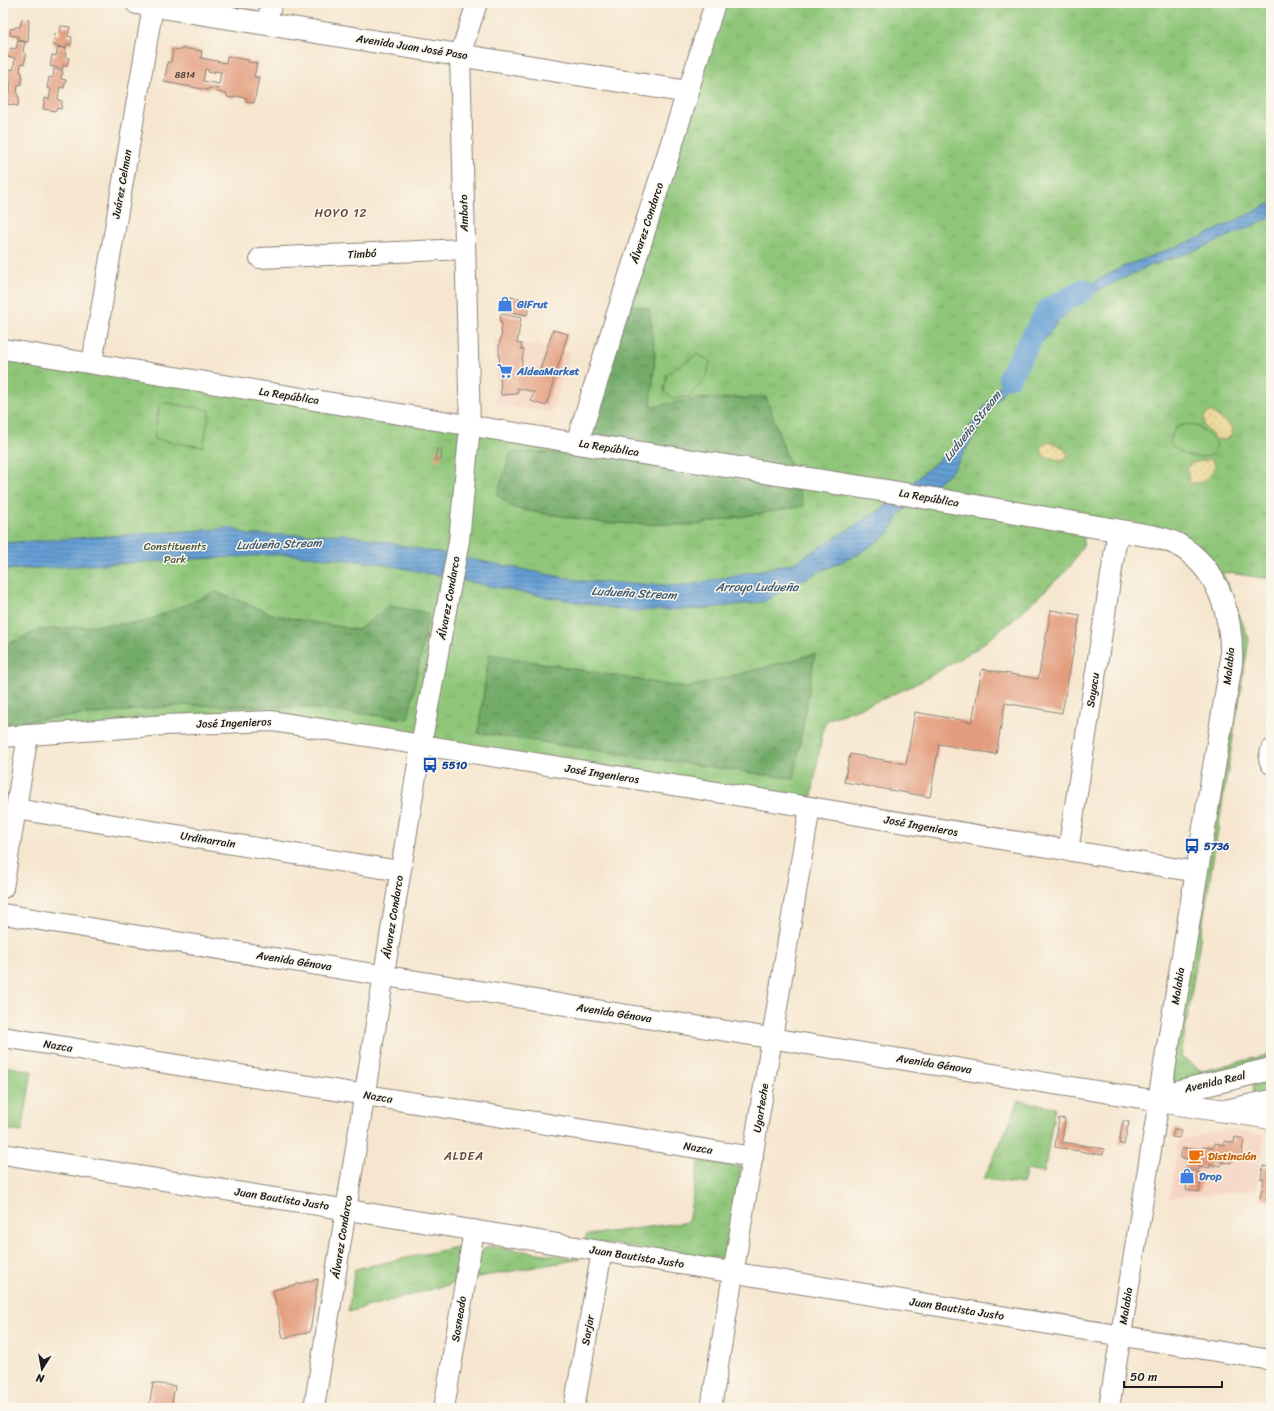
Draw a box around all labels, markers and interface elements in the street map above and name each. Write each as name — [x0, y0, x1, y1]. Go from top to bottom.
street label: Avenida Juan José Paso — [354, 29, 469, 65]
house number: 8814 — [175, 67, 196, 83]
street label: Juárez Celman — [106, 148, 137, 221]
street label: Álvarez Condarco — [625, 180, 669, 267]
street label: Ambato — [454, 194, 474, 233]
district label: HOYO 12 — [315, 202, 367, 224]
street label: Timbó — [347, 244, 377, 264]
shop icon: GiFrut — [496, 295, 514, 313]
place label: GiFrut — [516, 295, 548, 314]
supermarket icon: AldeaMarket — [496, 362, 514, 380]
place label: AldeaMarket — [516, 362, 580, 381]
street label: La República — [258, 382, 321, 410]
water label: Ludueña Stream — [937, 384, 1008, 466]
street label: La República — [578, 434, 641, 462]
street label: La República — [898, 483, 961, 513]
water label: Ludueña Stream — [236, 531, 324, 556]
park label: Constituents Park — [144, 537, 207, 569]
street label: Álvarez Condarco — [432, 554, 466, 642]
water label: Arroyo Ludueña — [715, 576, 799, 598]
water label: Ludueña Stream — [591, 580, 679, 606]
street label: Malabia — [1218, 646, 1240, 686]
street label: Sayacu — [1081, 671, 1105, 709]
street label: José Ingenieros — [195, 712, 272, 734]
bus stop icon: 5510 — [421, 756, 439, 774]
place label: 5510 — [442, 756, 467, 775]
street label: José Ingenieros — [563, 759, 641, 789]
street label: José Ingenieros — [882, 810, 960, 842]
street label: Urdinarrain — [179, 826, 237, 854]
bus stop icon: 5736 — [1183, 837, 1201, 855]
place label: 5736 — [1204, 837, 1229, 856]
street label: Álvarez Condarco — [377, 873, 409, 961]
street label: Avenida Génova — [254, 946, 333, 976]
street label: Malabia — [1166, 965, 1190, 1006]
street label: Avenida Génova — [574, 998, 653, 1028]
street label: Nazca — [42, 1034, 74, 1058]
street label: Avenida Génova — [894, 1049, 973, 1079]
street label: Avenida Real — [1182, 1066, 1248, 1098]
street label: Ugarteche — [748, 1081, 774, 1134]
street label: Nazca — [362, 1085, 394, 1109]
street label: Nazca — [682, 1136, 714, 1160]
district label: ALDEA — [443, 1145, 484, 1167]
cafe icon: Distinción — [1187, 1147, 1205, 1165]
place label: Distinción — [1208, 1147, 1257, 1166]
shop icon: Drop — [1178, 1167, 1196, 1185]
place label: Drop — [1199, 1167, 1222, 1186]
street label: Juan Bautista Justo — [232, 1182, 331, 1216]
street label: Álvarez Condarco — [326, 1193, 358, 1281]
street label: Juan Bautista Justo — [587, 1240, 686, 1274]
street label: Malabia — [1114, 1285, 1138, 1326]
street label: Juan Bautista Justo — [907, 1292, 1006, 1326]
street label: Sosneado — [446, 1294, 472, 1343]
street label: Sarjar — [576, 1313, 600, 1347]
north arrow — [22, 1349, 62, 1389]
scale bar — [1124, 1363, 1222, 1389]
text: 50 m — [1130, 1366, 1157, 1388]
text: N — [34, 1368, 47, 1389]

